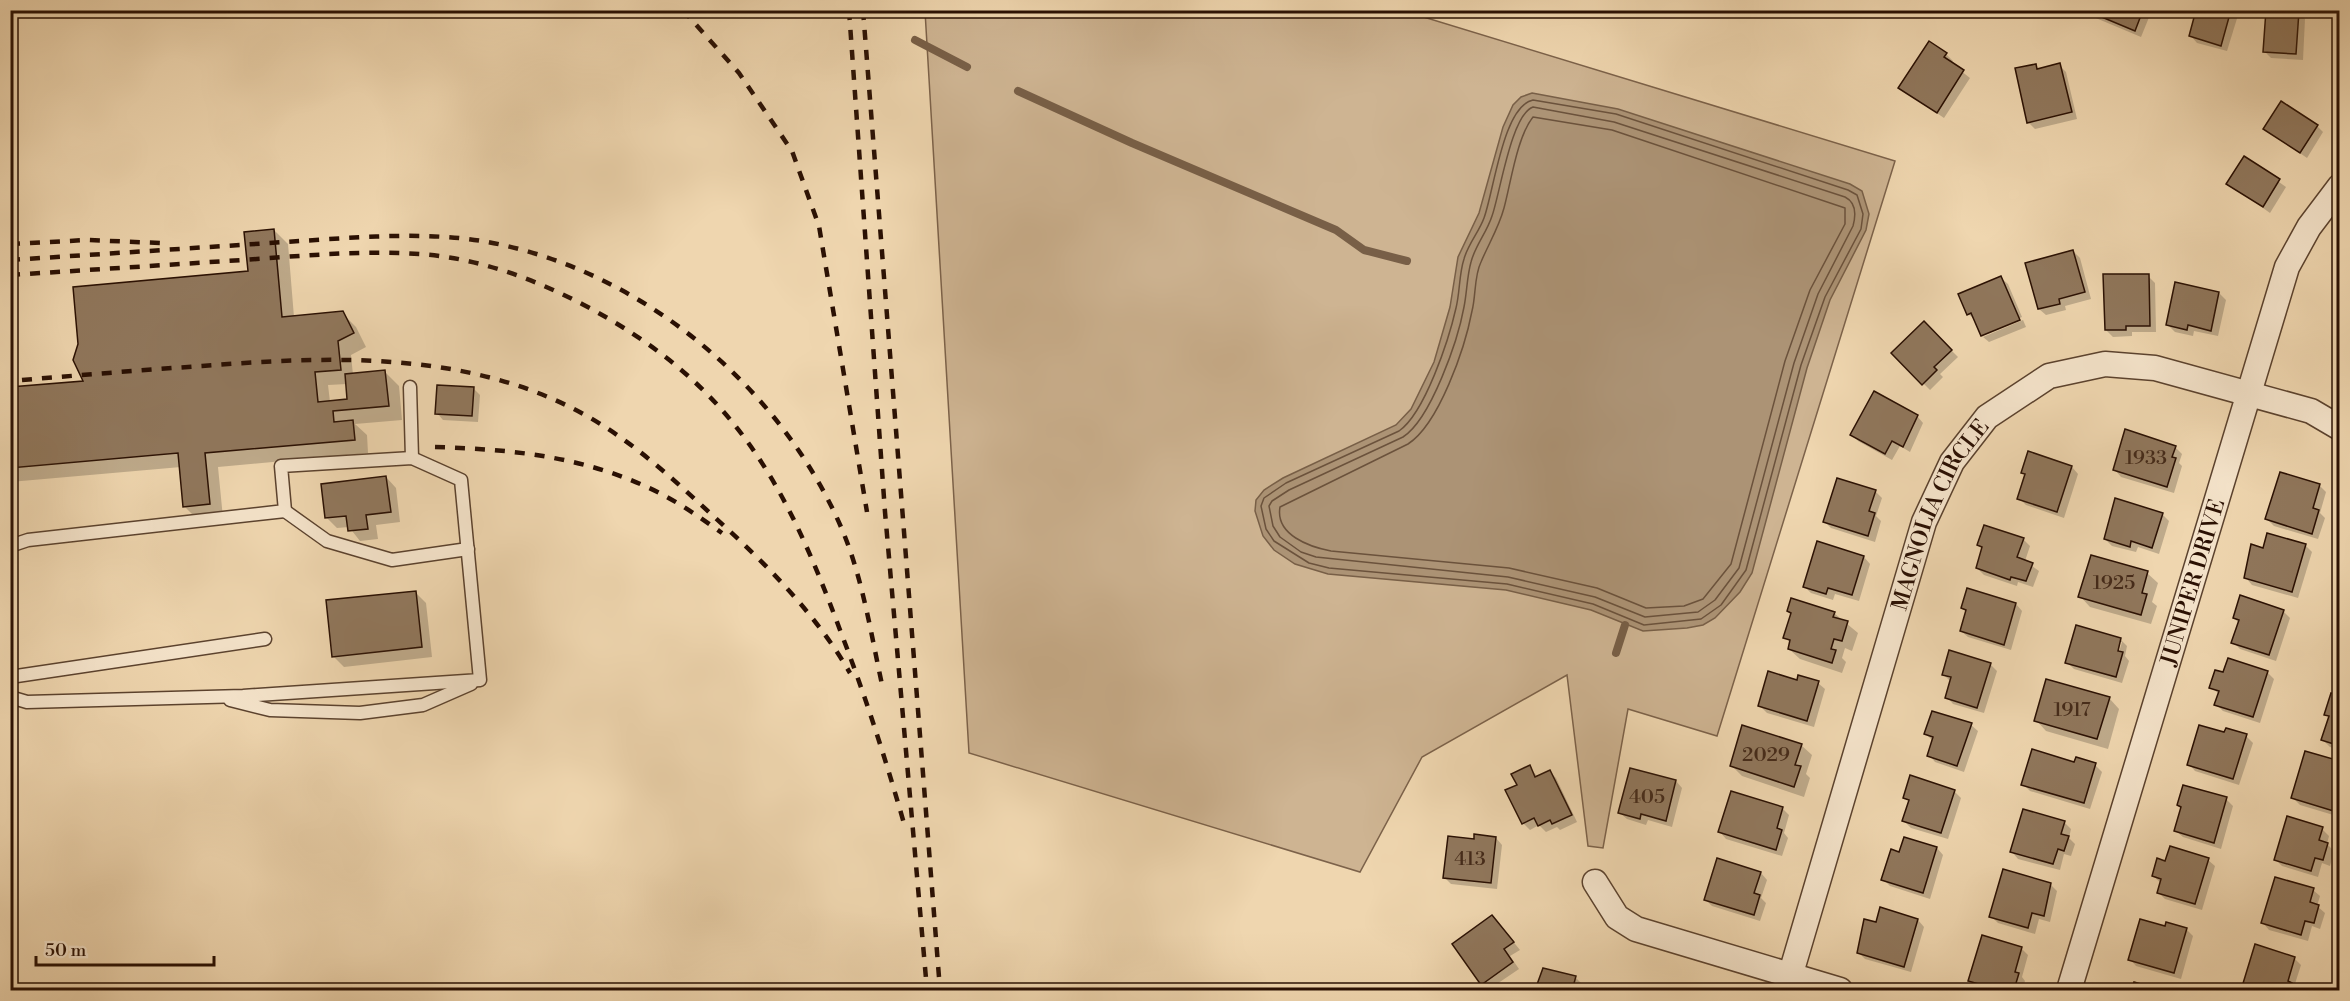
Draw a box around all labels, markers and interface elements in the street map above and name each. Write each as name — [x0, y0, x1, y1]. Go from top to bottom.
street label: MAGNOLIA CIRCLE — [1887, 414, 1995, 614]
house number: 1933 — [2125, 446, 2167, 471]
street label: JUNIPER DRIVE — [2155, 496, 2231, 670]
house number: 1925 — [2093, 571, 2135, 596]
house number: 1917 — [2053, 698, 2091, 723]
house number: 2029 — [1742, 743, 1790, 768]
house number: 405 — [1629, 785, 1665, 810]
house number: 413 — [1454, 847, 1486, 872]
scale bar — [36, 929, 214, 967]
text: 50 m — [45, 939, 87, 962]

